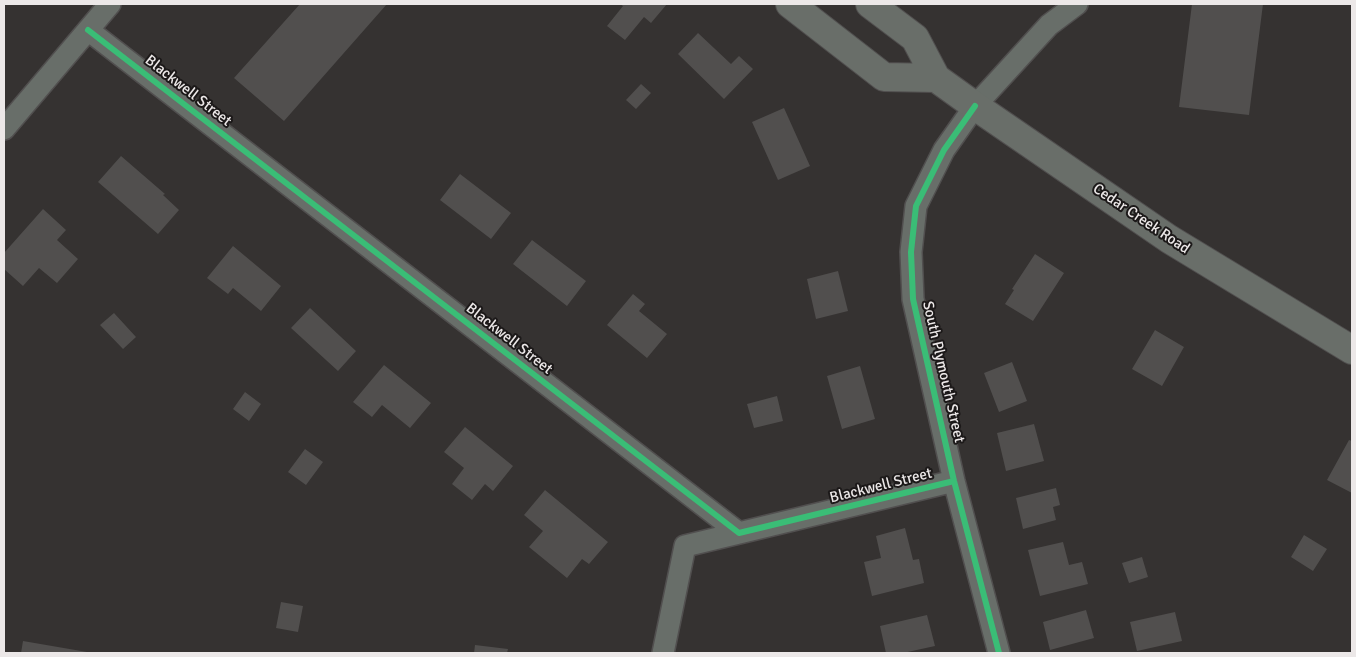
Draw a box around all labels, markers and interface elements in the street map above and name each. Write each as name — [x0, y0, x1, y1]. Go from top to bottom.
street label: Blackwell Street — [141, 52, 235, 130]
street label: Cedar Creek Road — [1089, 180, 1193, 258]
street label: Blackwell Street — [462, 300, 556, 378]
street label: South Plymouth Street — [918, 300, 968, 444]
street label: Blackwell Street — [828, 465, 934, 507]

